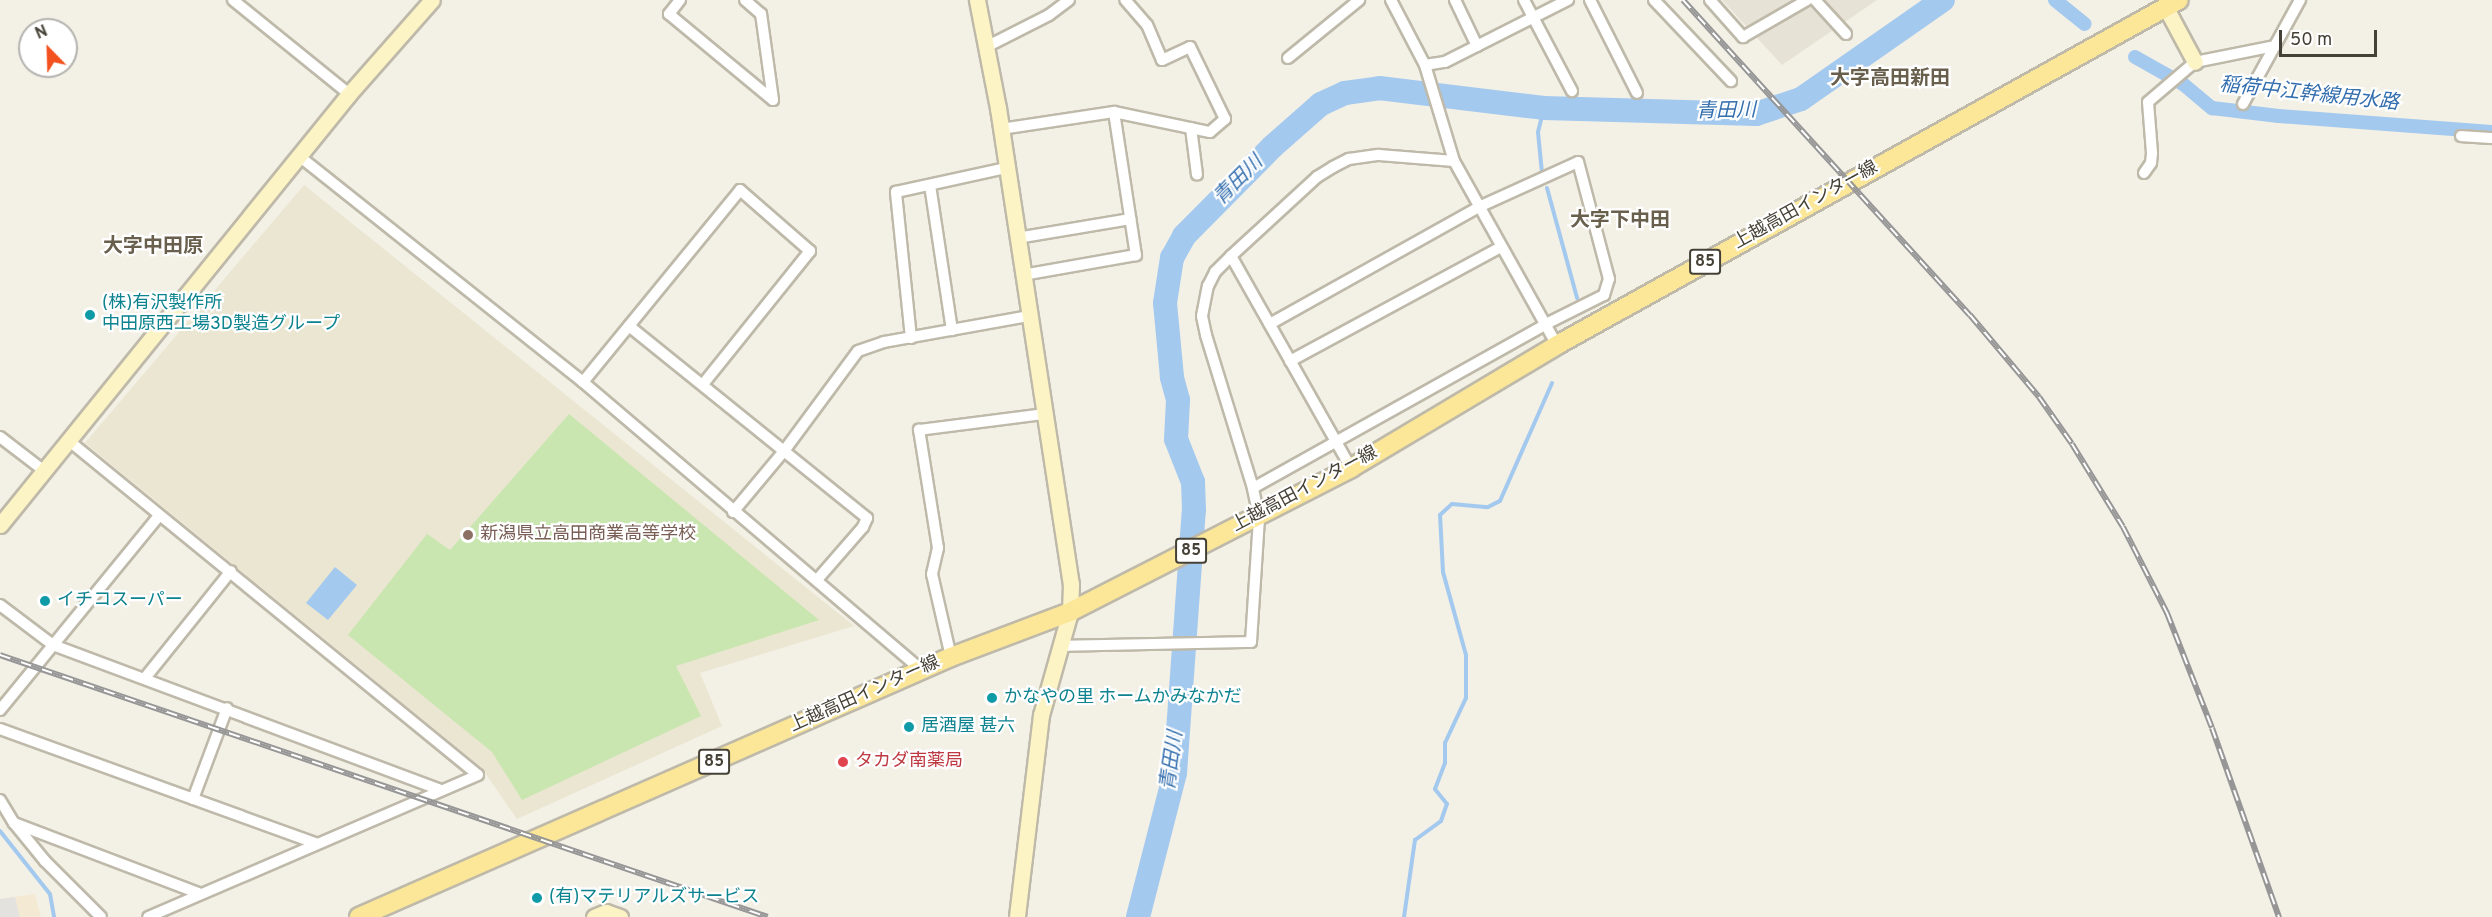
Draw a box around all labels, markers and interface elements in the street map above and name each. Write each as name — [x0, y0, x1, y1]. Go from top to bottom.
north arrow — [18, 18, 78, 78]
scale bar — [2282, 18, 2380, 56]
text: N — [33, 22, 51, 45]
text: 50 m — [2290, 29, 2332, 52]
district label: 大字高田新田 — [1830, 67, 1950, 91]
water label: 稲荷中江幹線用水路 — [2218, 74, 2400, 116]
water label: 青田川 — [1696, 99, 1756, 125]
water label: 青田川 — [1209, 151, 1269, 211]
street label: 上越高田インター線 — [1730, 157, 1882, 255]
district label: 大字下中田 — [1570, 209, 1670, 233]
district label: 大字中田原 — [103, 235, 203, 259]
road number: 85 — [1688, 249, 1722, 275]
place label: (株)有沢製作所 中田原西工場3D製造グループ — [102, 294, 341, 336]
marker: (株)有沢製作所 中田原西工場3D製造グループ — [83, 308, 97, 322]
street label: 上越高田インター線 — [1228, 442, 1382, 538]
place label: 新潟県立高田商業高等学校 — [480, 524, 696, 546]
marker: 新潟県立高田商業高等学校 — [461, 528, 475, 542]
road number: 85 — [1174, 538, 1208, 564]
place label: イチコスーパー — [57, 590, 183, 612]
marker: イチコスーパー — [38, 594, 52, 608]
street label: 上越高田インター線 — [787, 652, 943, 738]
place label: かなやの里 ホームかみなかだ — [1004, 687, 1242, 709]
marker: かなやの里 ホームかみなかだ — [985, 691, 999, 705]
place label: 居酒屋 甚六 — [921, 716, 1015, 738]
marker: 居酒屋 甚六 — [902, 720, 916, 734]
water label: 青田川 — [1157, 730, 1189, 792]
road number: 85 — [698, 749, 730, 775]
place label: タカダ南薬局 — [855, 751, 963, 773]
marker: タカダ南薬局 — [836, 755, 850, 769]
place label: (有)マテリアルズサービス — [549, 887, 759, 909]
marker: (有)マテリアルズサービス — [530, 891, 544, 905]

